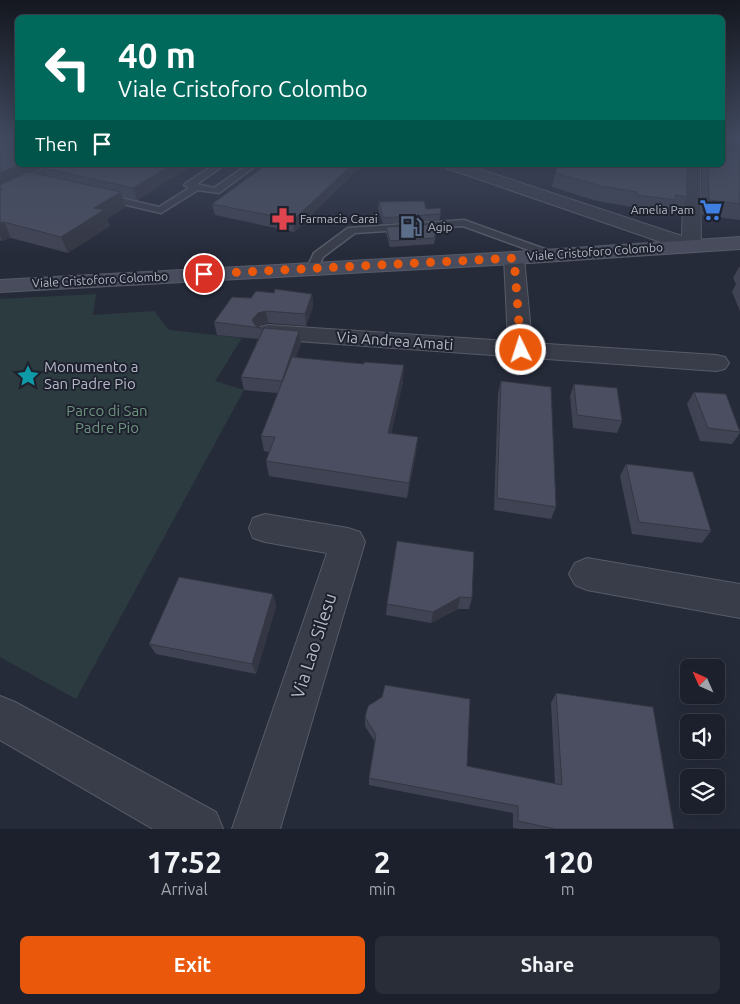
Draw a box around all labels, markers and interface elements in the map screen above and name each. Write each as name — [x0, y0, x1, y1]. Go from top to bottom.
icon: left — [35, 35, 100, 100]
text: 40 m — [118, 35, 196, 75]
text: Viale Cristoforo Colombo — [118, 76, 368, 101]
icon: arrive — [88, 130, 116, 158]
text: Then — [35, 133, 78, 155]
supermarket icon: Amelia Pam — [698, 197, 724, 223]
place label: Amelia Pam — [631, 203, 694, 216]
pharmacy icon: Farmacia Carai — [270, 206, 296, 232]
place label: Farmacia Carai — [300, 212, 378, 225]
fuel station icon: Agip — [398, 214, 424, 240]
place label: Agip — [428, 220, 453, 233]
street label: Viale Cristoforo Colombo — [527, 240, 663, 263]
pin — [183, 253, 225, 295]
icon: arrive — [190, 260, 218, 288]
street label: Viale Cristoforo Colombo — [32, 269, 168, 290]
position arrow — [494, 323, 546, 375]
street label: Via Andrea Amati — [336, 328, 454, 353]
place label: Monumento a San Padre Pio — [44, 358, 139, 392]
place icon: Monumento a San Padre Pio — [15, 363, 41, 389]
park label: Parco di San Padre Pio — [66, 402, 148, 436]
street label: Via Lao Silesu — [287, 591, 339, 701]
north arrow — [680, 659, 725, 704]
map controls — [680, 659, 725, 814]
button: sound — [680, 714, 725, 759]
button: layers — [680, 769, 725, 814]
text: 17:52 — [147, 845, 222, 879]
text: 2 — [374, 845, 391, 879]
text: 120 — [542, 845, 593, 879]
text: Arrival — [161, 880, 208, 898]
text: min — [369, 880, 396, 898]
text: m — [561, 880, 575, 898]
button: Exit — [20, 936, 365, 994]
button: Share — [375, 936, 720, 994]

